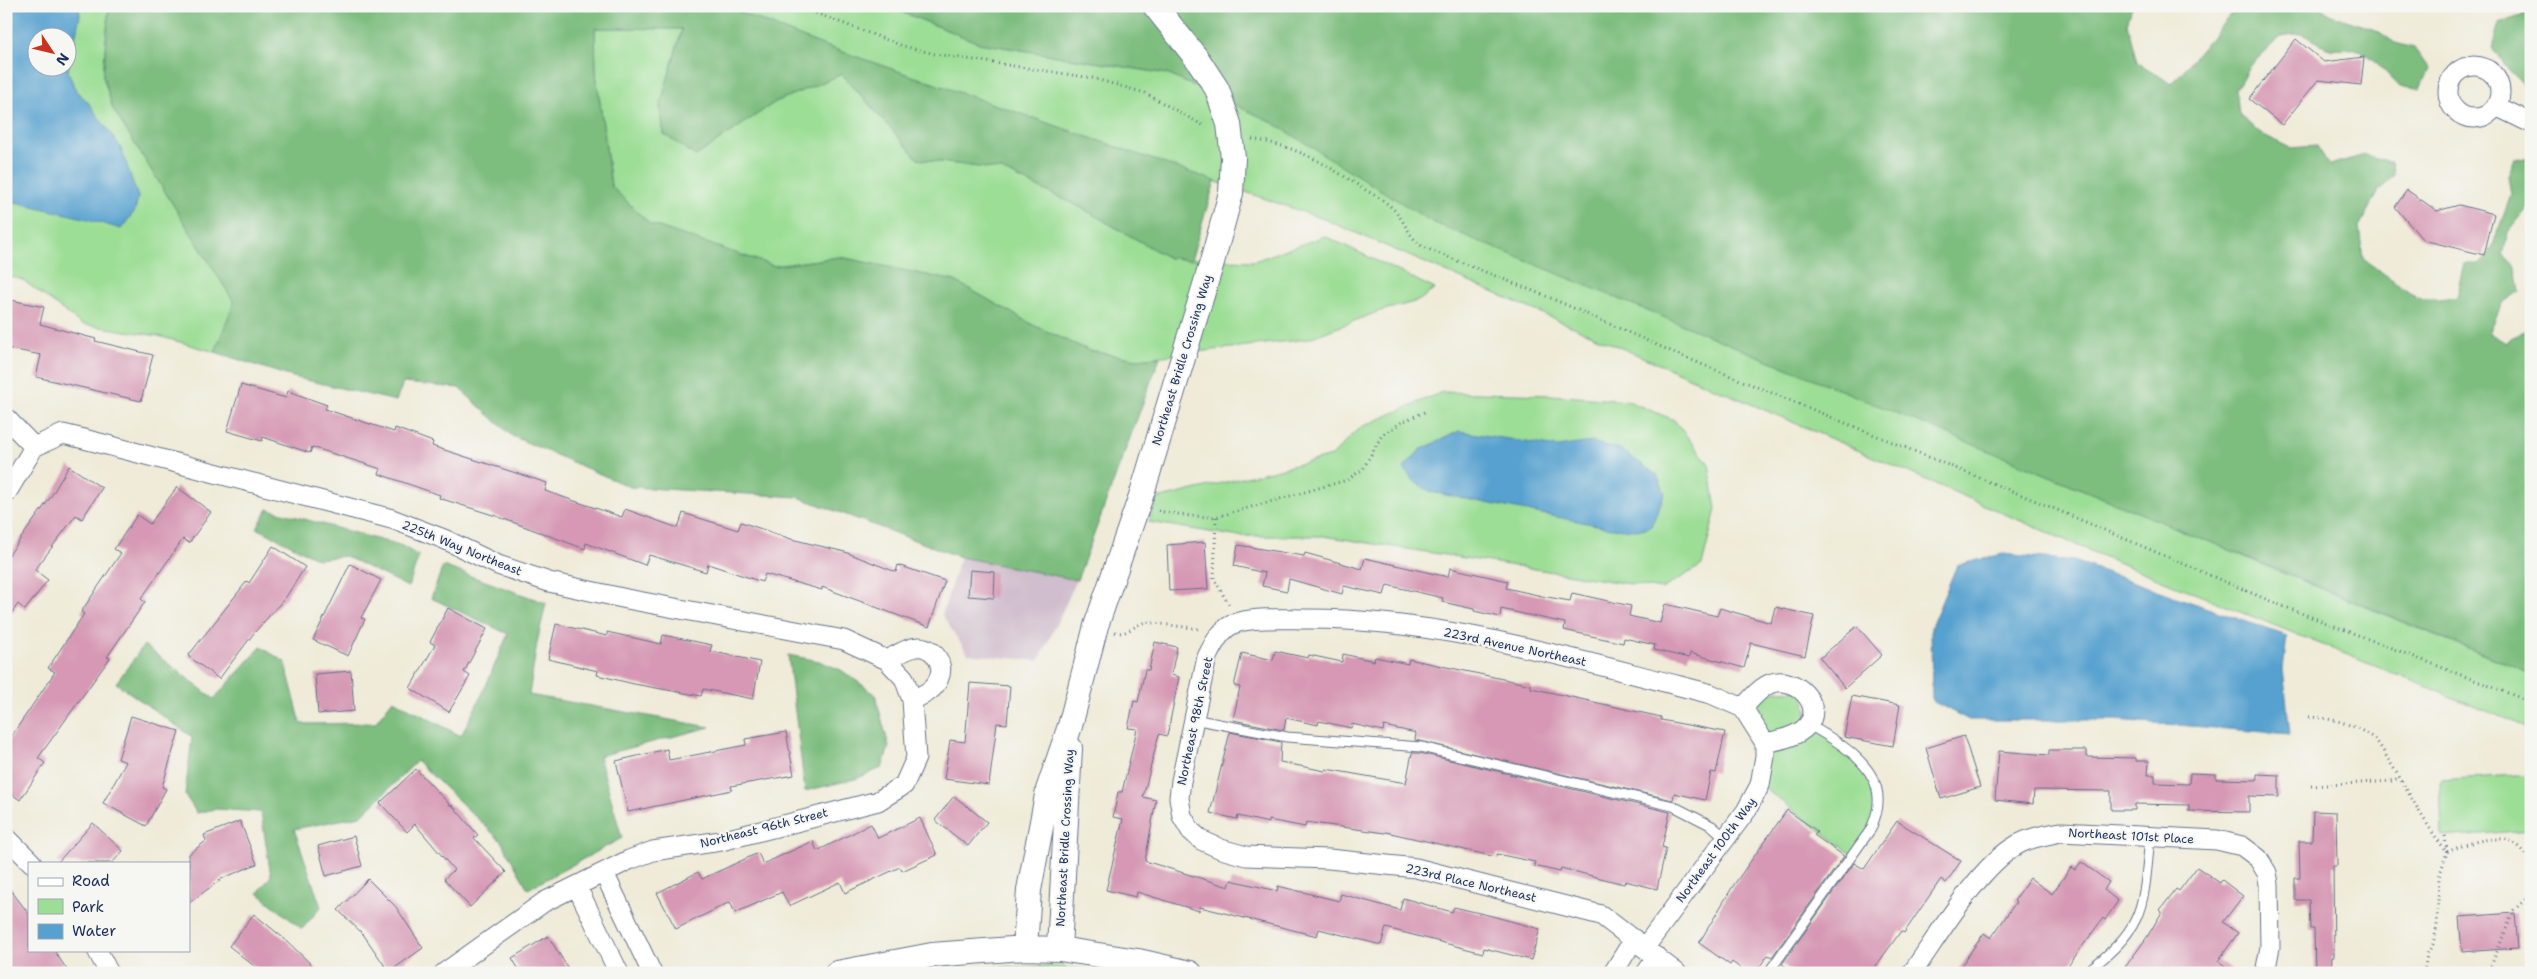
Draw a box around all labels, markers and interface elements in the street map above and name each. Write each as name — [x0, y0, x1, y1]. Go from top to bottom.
north arrow — [28, 28, 78, 78]
text: N — [52, 50, 73, 69]
street label: Northeast Bridle Crossing Way — [1148, 272, 1216, 447]
street label: 225th Way Northeast — [400, 517, 524, 579]
street label: 223rd Avenue Northeast — [1442, 624, 1588, 670]
street label: Northeast 98th Street — [1174, 655, 1216, 787]
street label: Northeast Bridle Crossing Way — [1052, 749, 1078, 927]
street label: Northeast 100th Way — [1672, 794, 1760, 906]
street label: Northeast 96th Street — [698, 804, 830, 852]
street label: Northeast 101st Place — [2068, 825, 2195, 847]
street label: 223rd Place Northeast — [1404, 860, 1538, 906]
legend — [28, 862, 190, 952]
text: Road — [72, 871, 110, 891]
text: Park — [72, 897, 104, 917]
text: Water — [72, 921, 116, 941]

